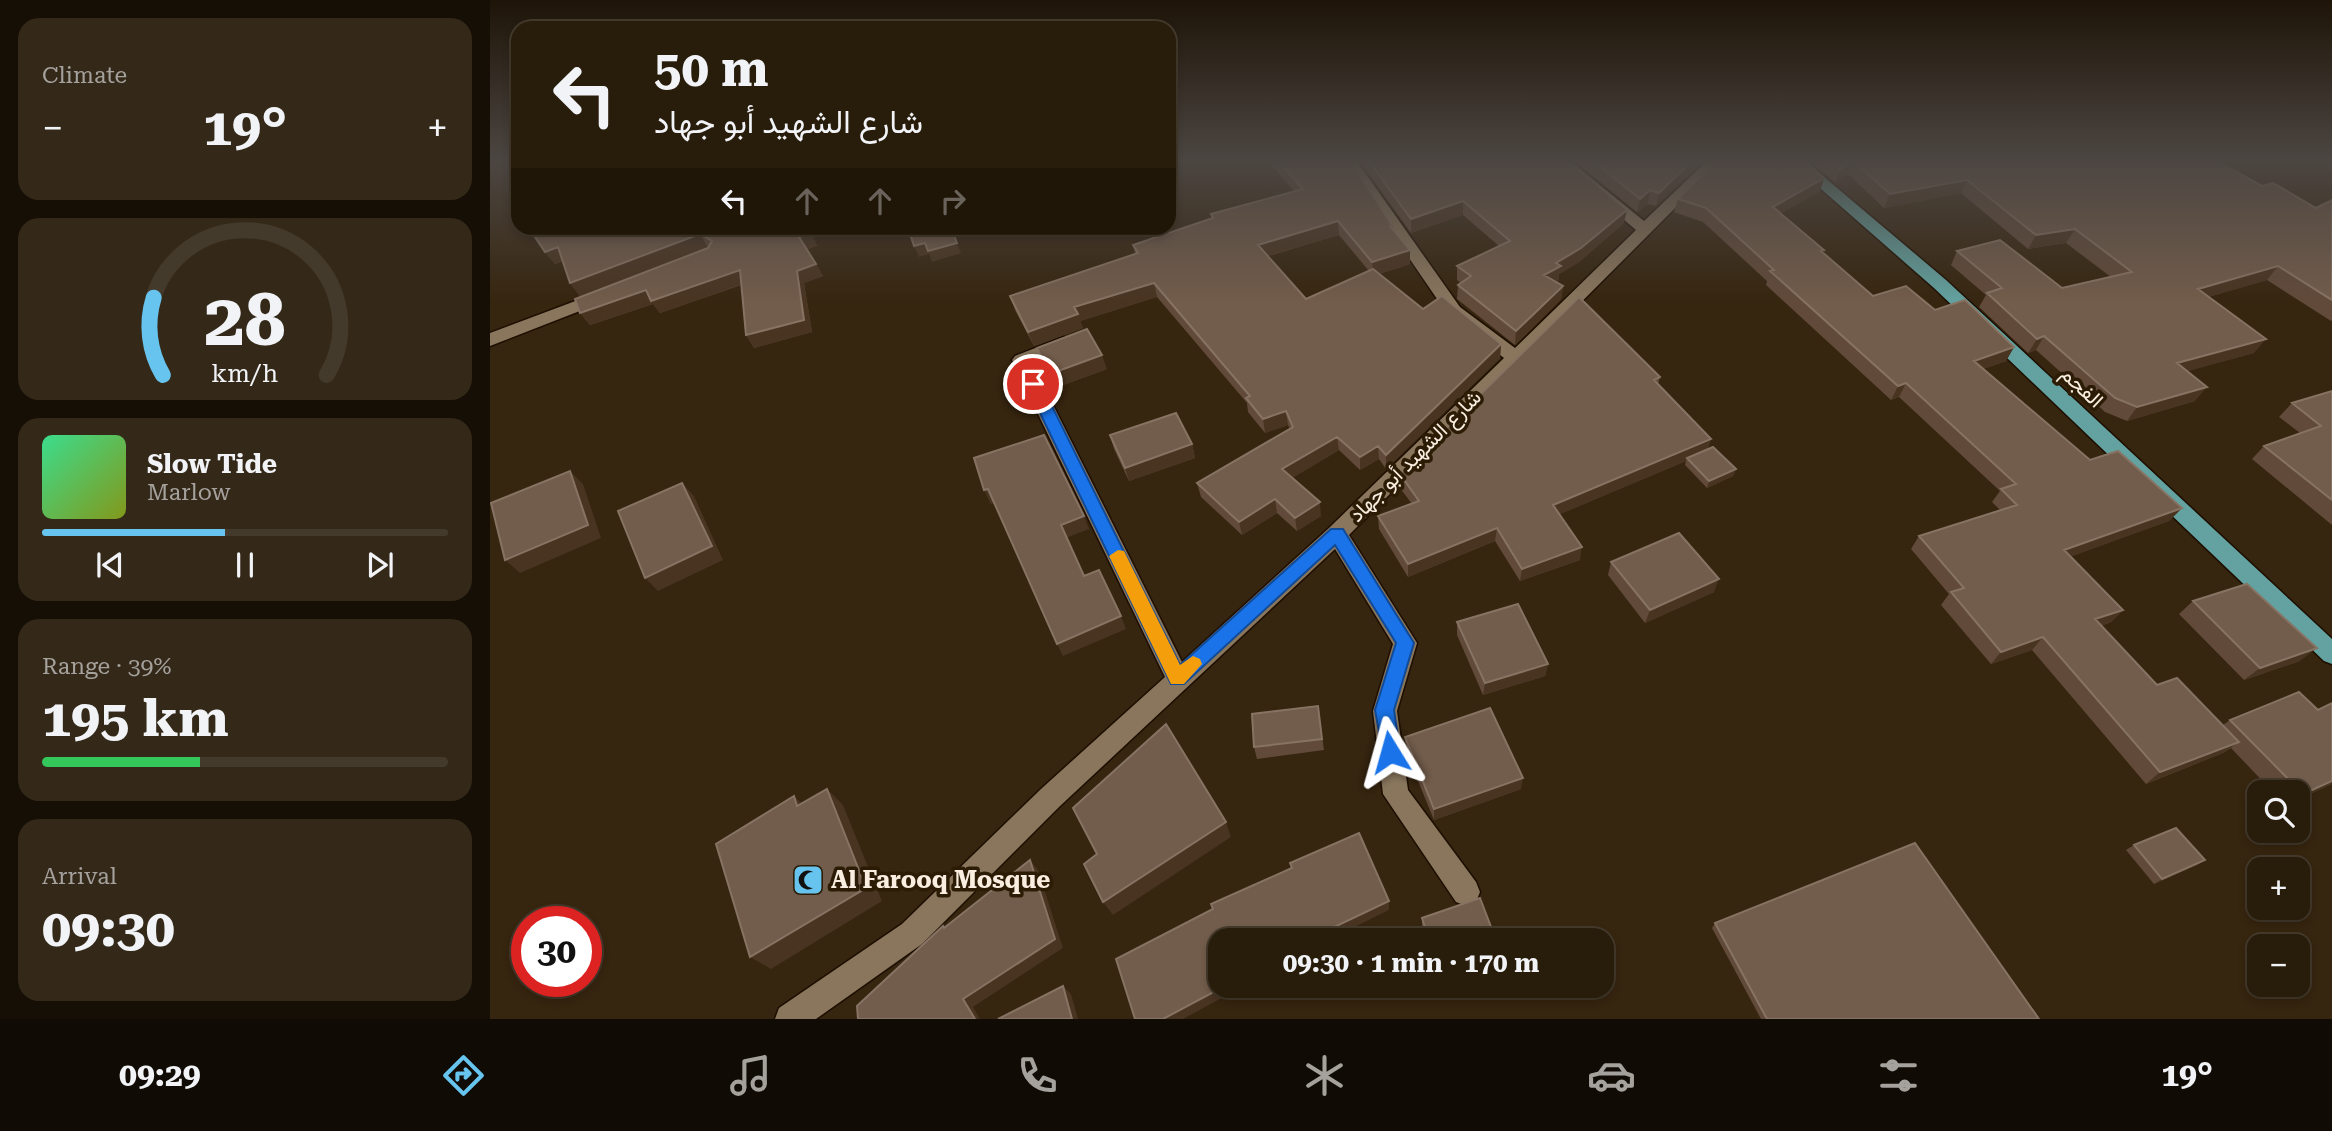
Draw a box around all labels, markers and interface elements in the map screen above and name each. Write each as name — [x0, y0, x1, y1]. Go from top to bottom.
text: 50 m — [654, 41, 769, 98]
icon: left — [539, 49, 630, 140]
text: Climate — [42, 62, 127, 89]
text: 19° — [203, 97, 287, 158]
text: شارع الشهيد أبو جهاد — [654, 103, 923, 141]
text: − — [42, 106, 63, 150]
text: + — [427, 106, 448, 150]
icon: left — [715, 182, 753, 220]
icon: ahead — [788, 182, 826, 220]
icon: ahead — [861, 182, 899, 220]
icon: right — [934, 182, 972, 220]
text: 28 — [204, 279, 286, 364]
pin — [1003, 354, 1063, 414]
text: km/h — [212, 359, 278, 388]
street label: الفجم — [2055, 362, 2108, 414]
icon: arrive — [1014, 365, 1052, 403]
street label: شارع الشهيد أبو جهاد — [1344, 385, 1487, 528]
text: Slow Tide — [147, 449, 277, 479]
text: Marlow — [147, 479, 230, 506]
icon: previous — [91, 546, 129, 584]
icon: pause — [226, 546, 264, 584]
icon: next — [361, 546, 399, 584]
text: Range · 39% — [42, 653, 171, 680]
text: 195 km — [42, 688, 229, 749]
position arrow — [1353, 715, 1427, 789]
map controls — [2247, 780, 2310, 997]
button: search — [2247, 780, 2310, 843]
button: + — [2247, 857, 2310, 920]
text: Arrival — [42, 863, 117, 890]
mosque icon: Al Farooq Mosque — [791, 863, 825, 897]
place label: Al Farooq Mosque — [831, 866, 1050, 894]
text: 09:30 — [42, 898, 175, 959]
speed limit sign: 30 — [511, 906, 602, 997]
button: − — [2247, 934, 2310, 997]
text: 09:30 · 1 min · 170 m — [1283, 948, 1539, 978]
icon: directions — [439, 1051, 488, 1100]
icon: music — [726, 1051, 775, 1100]
icon: phone — [1013, 1051, 1062, 1100]
icon: climate — [1300, 1051, 1349, 1100]
icon: car — [1587, 1051, 1636, 1100]
icon: filters — [1874, 1051, 1923, 1100]
text: 09:29 — [119, 1056, 201, 1094]
text: 19° — [2161, 1056, 2213, 1094]

